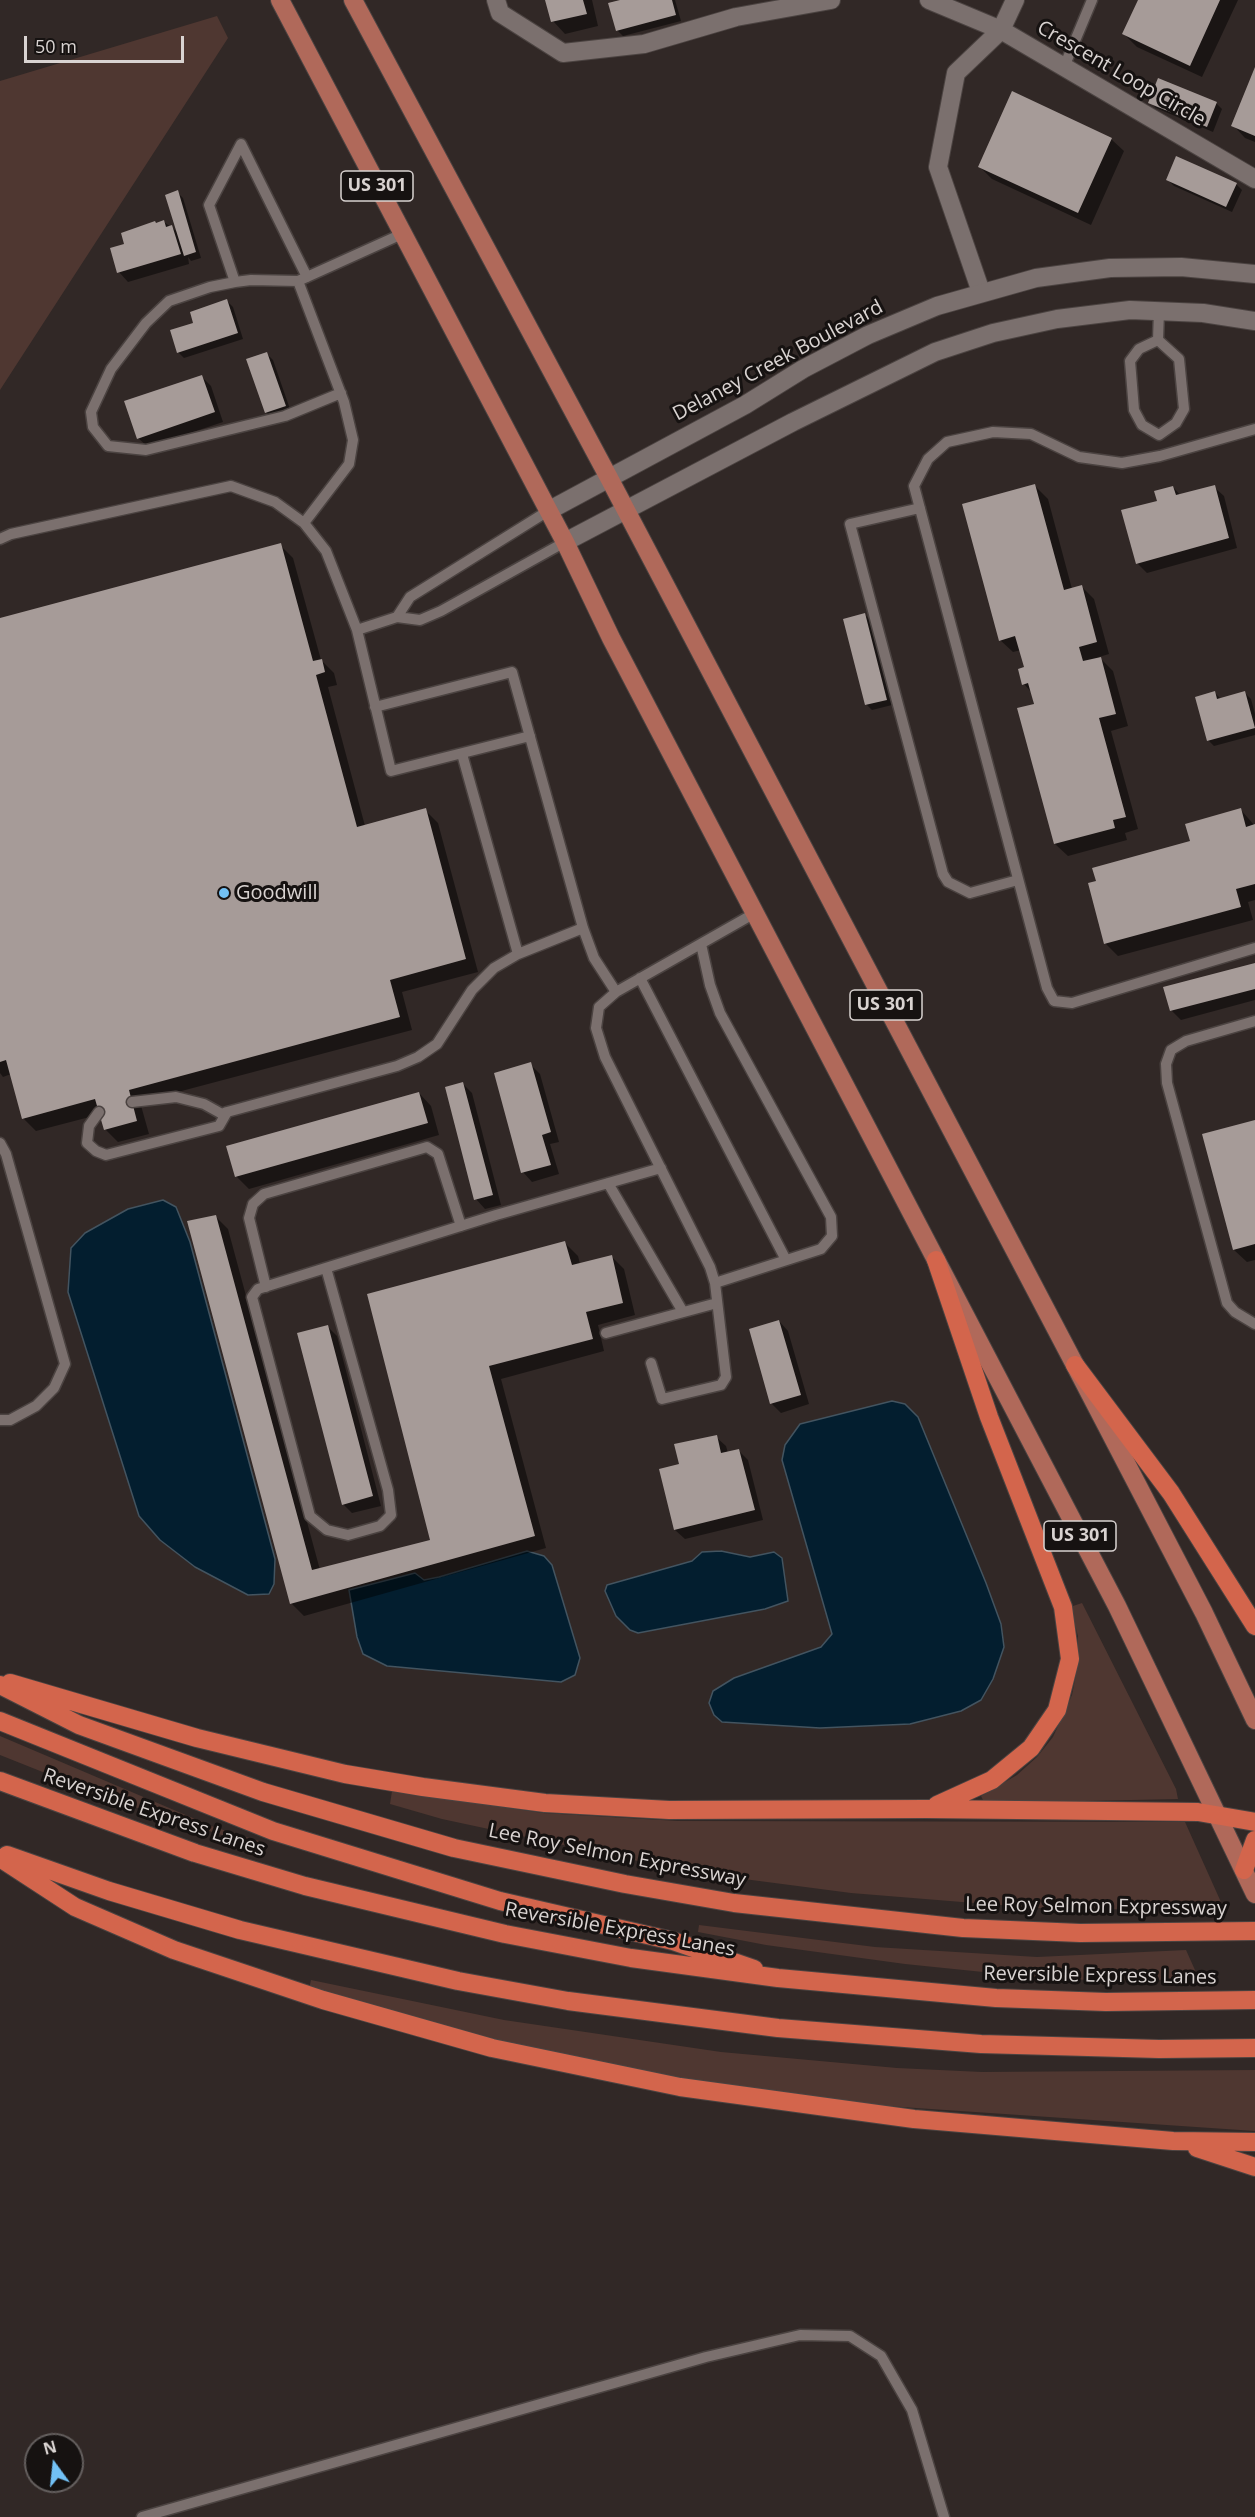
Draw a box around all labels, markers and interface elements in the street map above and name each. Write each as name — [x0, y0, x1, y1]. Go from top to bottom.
street label: Crescent Loop Circle — [1032, 16, 1210, 132]
scale bar — [27, 24, 188, 62]
text: 50 m — [35, 34, 77, 58]
road number: US 301 — [341, 171, 413, 201]
street label: Delaney Creek Boulevard — [669, 295, 887, 427]
place label: Goodwill — [236, 881, 317, 905]
marker: Goodwill — [217, 886, 231, 900]
road number: US 301 — [850, 990, 922, 1020]
road number: US 301 — [1044, 1521, 1116, 1551]
street label: Reversible Express Lanes — [40, 1764, 268, 1862]
street label: Lee Roy Selmon Expressway — [486, 1819, 748, 1893]
street label: Lee Roy Selmon Expressway — [965, 1893, 1227, 1921]
street label: Reversible Express Lanes — [503, 1898, 737, 1962]
street label: Reversible Express Lanes — [983, 1962, 1217, 1990]
north arrow — [24, 2433, 84, 2493]
text: N — [41, 2435, 59, 2460]

